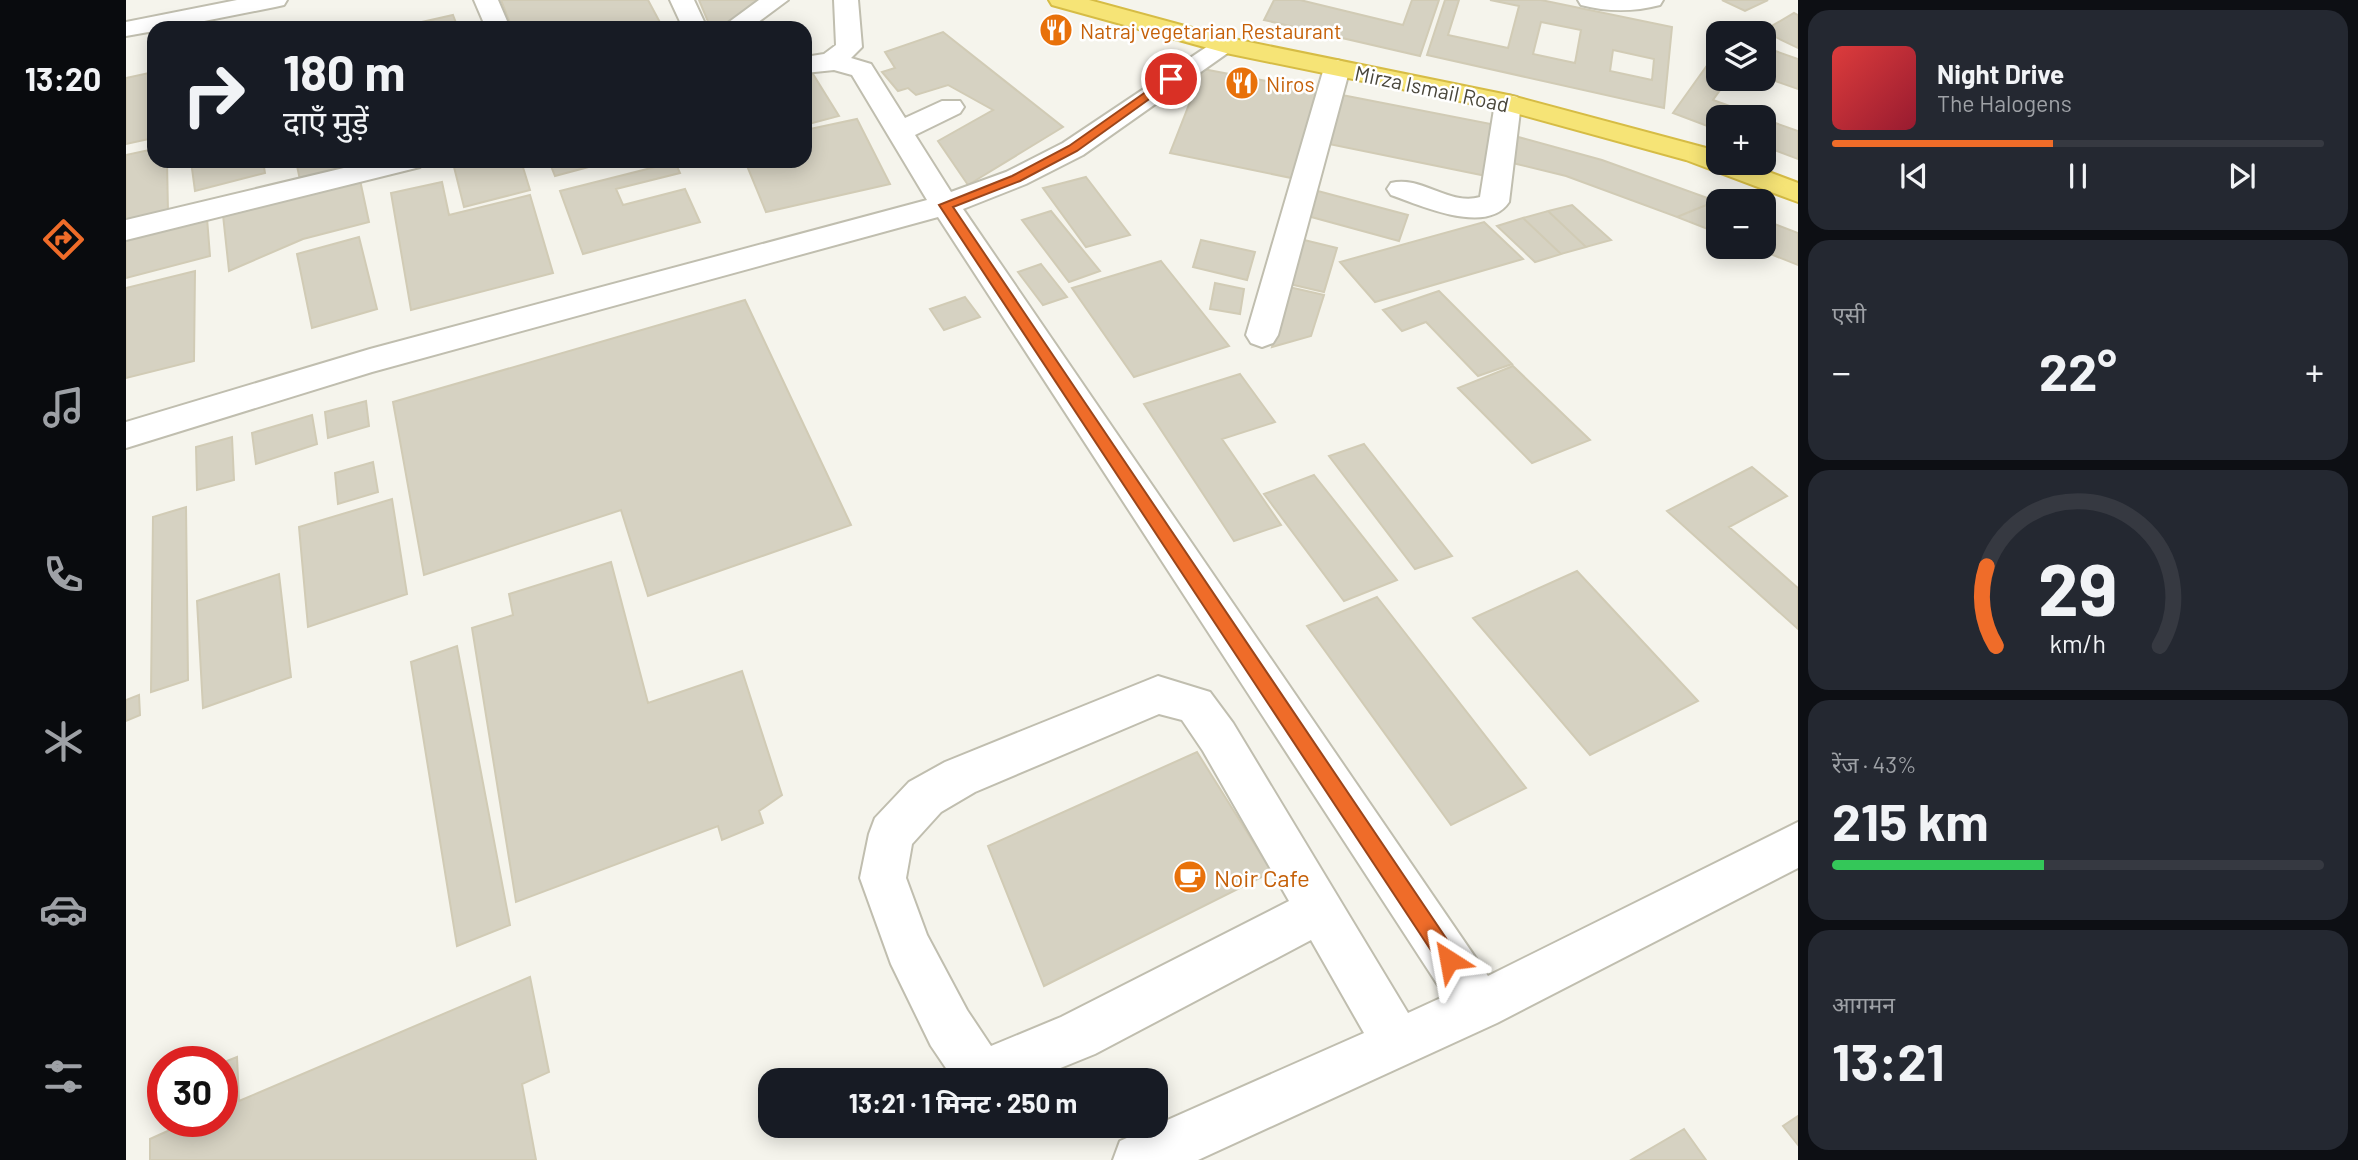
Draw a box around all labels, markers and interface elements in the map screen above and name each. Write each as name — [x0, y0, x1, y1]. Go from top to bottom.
restaurant icon: Natraj vegetarian Restaurant — [1037, 11, 1075, 49]
place label: Natraj vegetarian Restaurant — [1080, 18, 1342, 43]
map controls — [1706, 21, 1776, 259]
button: layers — [1706, 21, 1776, 91]
text: 180 m — [283, 42, 406, 101]
icon: right — [168, 49, 259, 140]
pin — [1141, 49, 1201, 109]
text: Night Drive — [1937, 58, 2064, 89]
text: 13:20 — [25, 59, 101, 97]
street label: Mirza Ismail Road — [1353, 59, 1511, 117]
icon: arrive — [1152, 60, 1190, 98]
restaurant icon: Niros — [1223, 64, 1261, 102]
place label: Niros — [1266, 71, 1315, 96]
text: The Halogens — [1937, 89, 2072, 117]
text: दाएँ मुड़ें — [283, 102, 369, 140]
button: + — [1706, 105, 1776, 175]
icon: previous — [1895, 157, 1933, 195]
icon: pause — [2059, 157, 2097, 195]
icon: next — [2223, 157, 2261, 195]
button: − — [1706, 189, 1776, 259]
icon: directions — [39, 215, 88, 264]
text: एसी — [1832, 300, 1866, 328]
text: 22° — [2039, 339, 2117, 401]
text: − — [1832, 348, 1851, 394]
text: + — [2305, 348, 2324, 394]
icon: music — [39, 383, 88, 432]
text: 29 — [2038, 543, 2118, 631]
icon: phone — [39, 550, 88, 599]
text: km/h — [2050, 628, 2106, 658]
icon: climate — [39, 717, 88, 766]
text: रेंज · 43% — [1832, 750, 1917, 778]
text: 215 km — [1832, 789, 1989, 851]
cafe icon: Noir Cafe — [1171, 858, 1209, 896]
place label: Noir Cafe — [1214, 863, 1310, 892]
icon: car — [39, 885, 88, 934]
position arrow — [1412, 923, 1486, 997]
text: आगमन — [1832, 990, 1895, 1018]
text: 13:21 — [1832, 1029, 1945, 1091]
speed limit sign: 30 — [147, 1046, 238, 1137]
icon: filters — [39, 1052, 88, 1101]
text: 13:21 · 1 मिनट · 250 m — [849, 1087, 1077, 1118]

